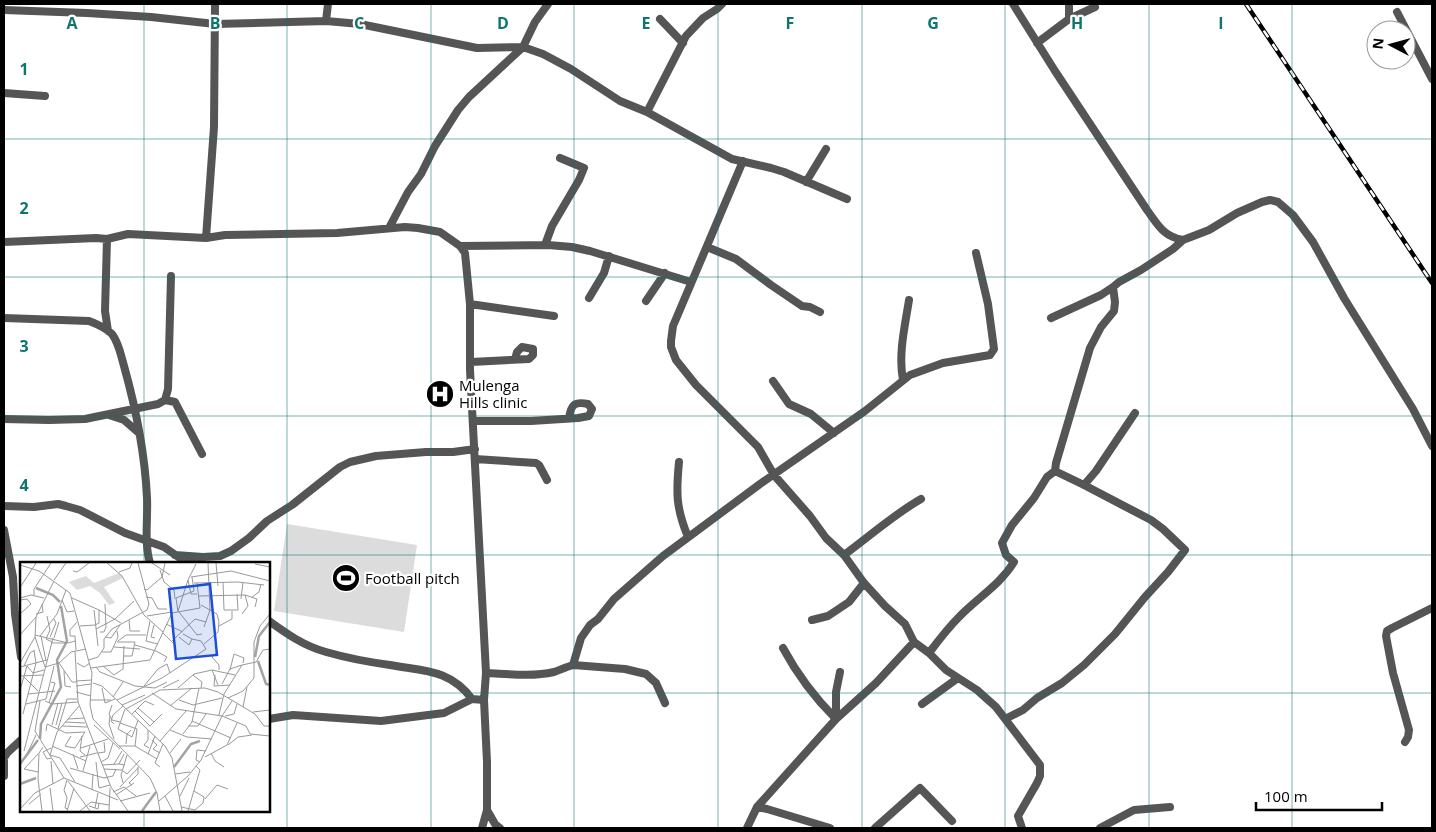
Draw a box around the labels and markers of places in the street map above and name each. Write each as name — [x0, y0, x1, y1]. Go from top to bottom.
place label: Mulenga Hills clinic — [459, 375, 527, 412]
hospital icon: Mulenga Hills clinic — [425, 379, 455, 409]
sports icon: Football pitch — [331, 563, 361, 593]
place label: Football pitch — [365, 568, 460, 588]

